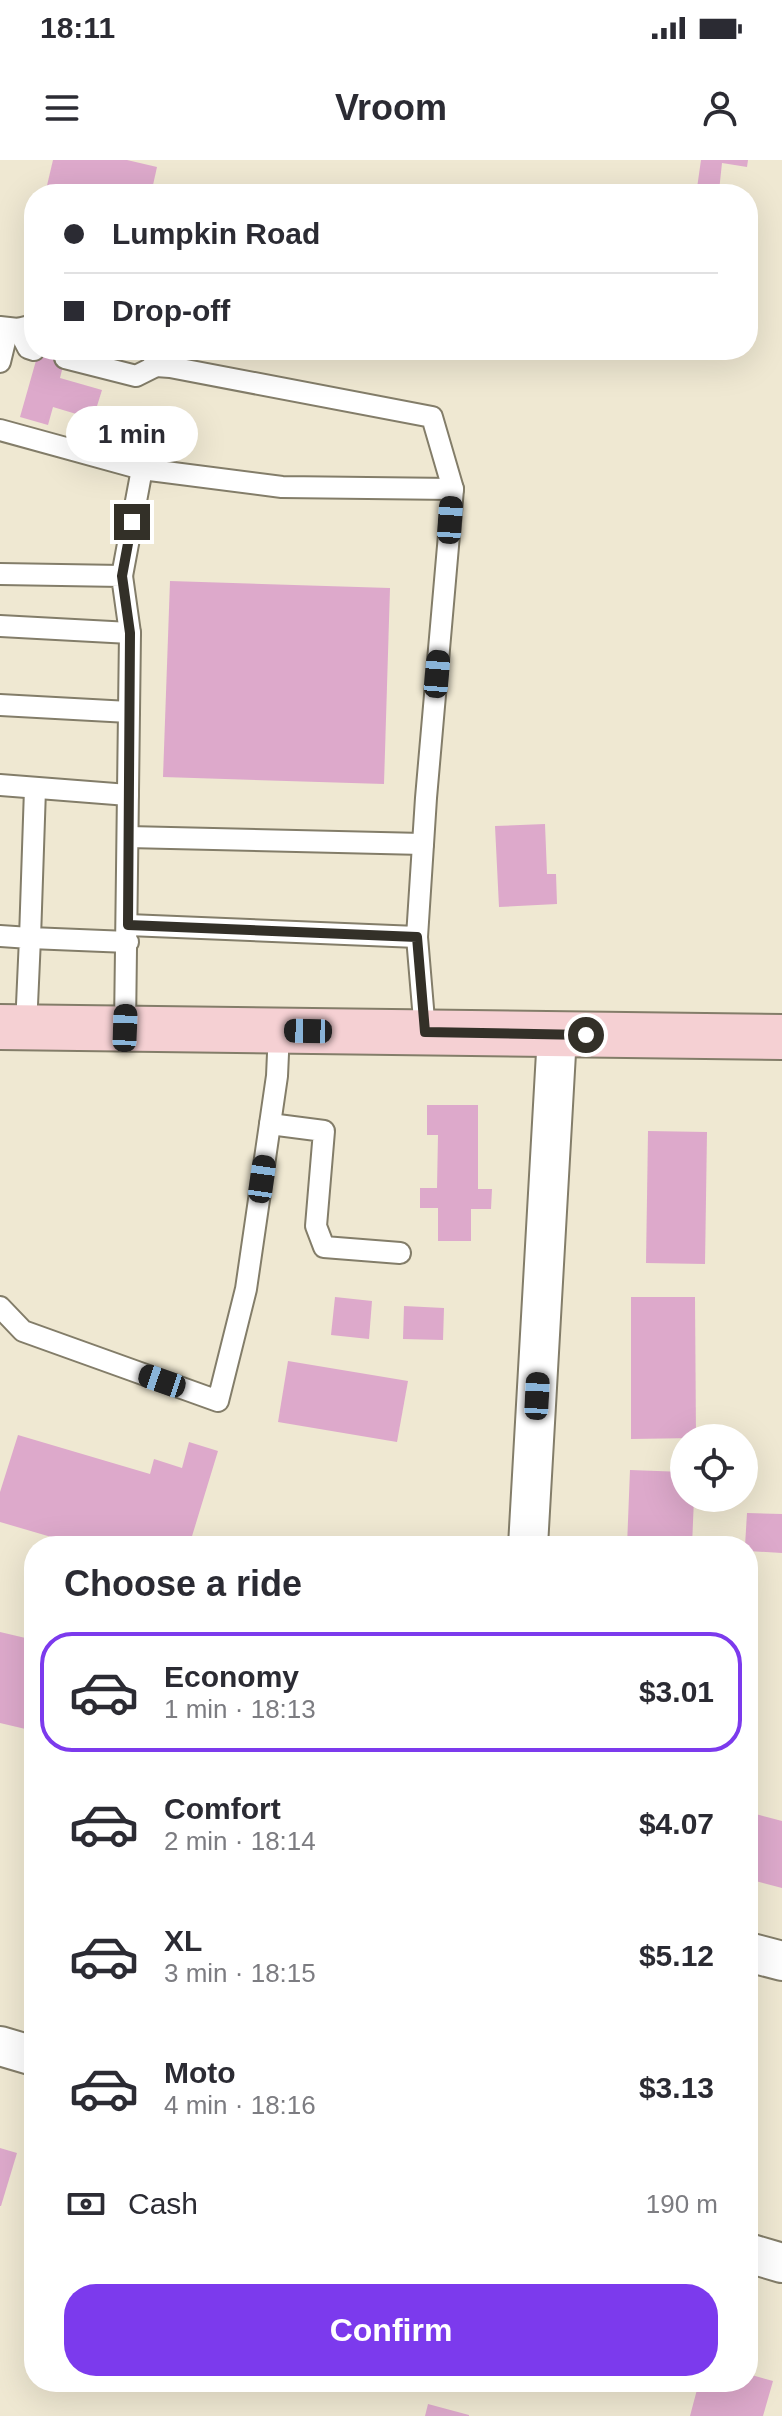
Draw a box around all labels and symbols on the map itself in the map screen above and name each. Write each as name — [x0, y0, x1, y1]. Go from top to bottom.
callout: 1 min — [66, 406, 198, 462]
car — [436, 495, 464, 545]
route end — [114, 504, 150, 540]
car — [423, 649, 451, 699]
car — [112, 1004, 138, 1052]
route start — [568, 1017, 604, 1053]
car — [284, 1019, 332, 1043]
car — [247, 1154, 277, 1204]
car — [135, 1362, 189, 1400]
car — [524, 1371, 550, 1421]

